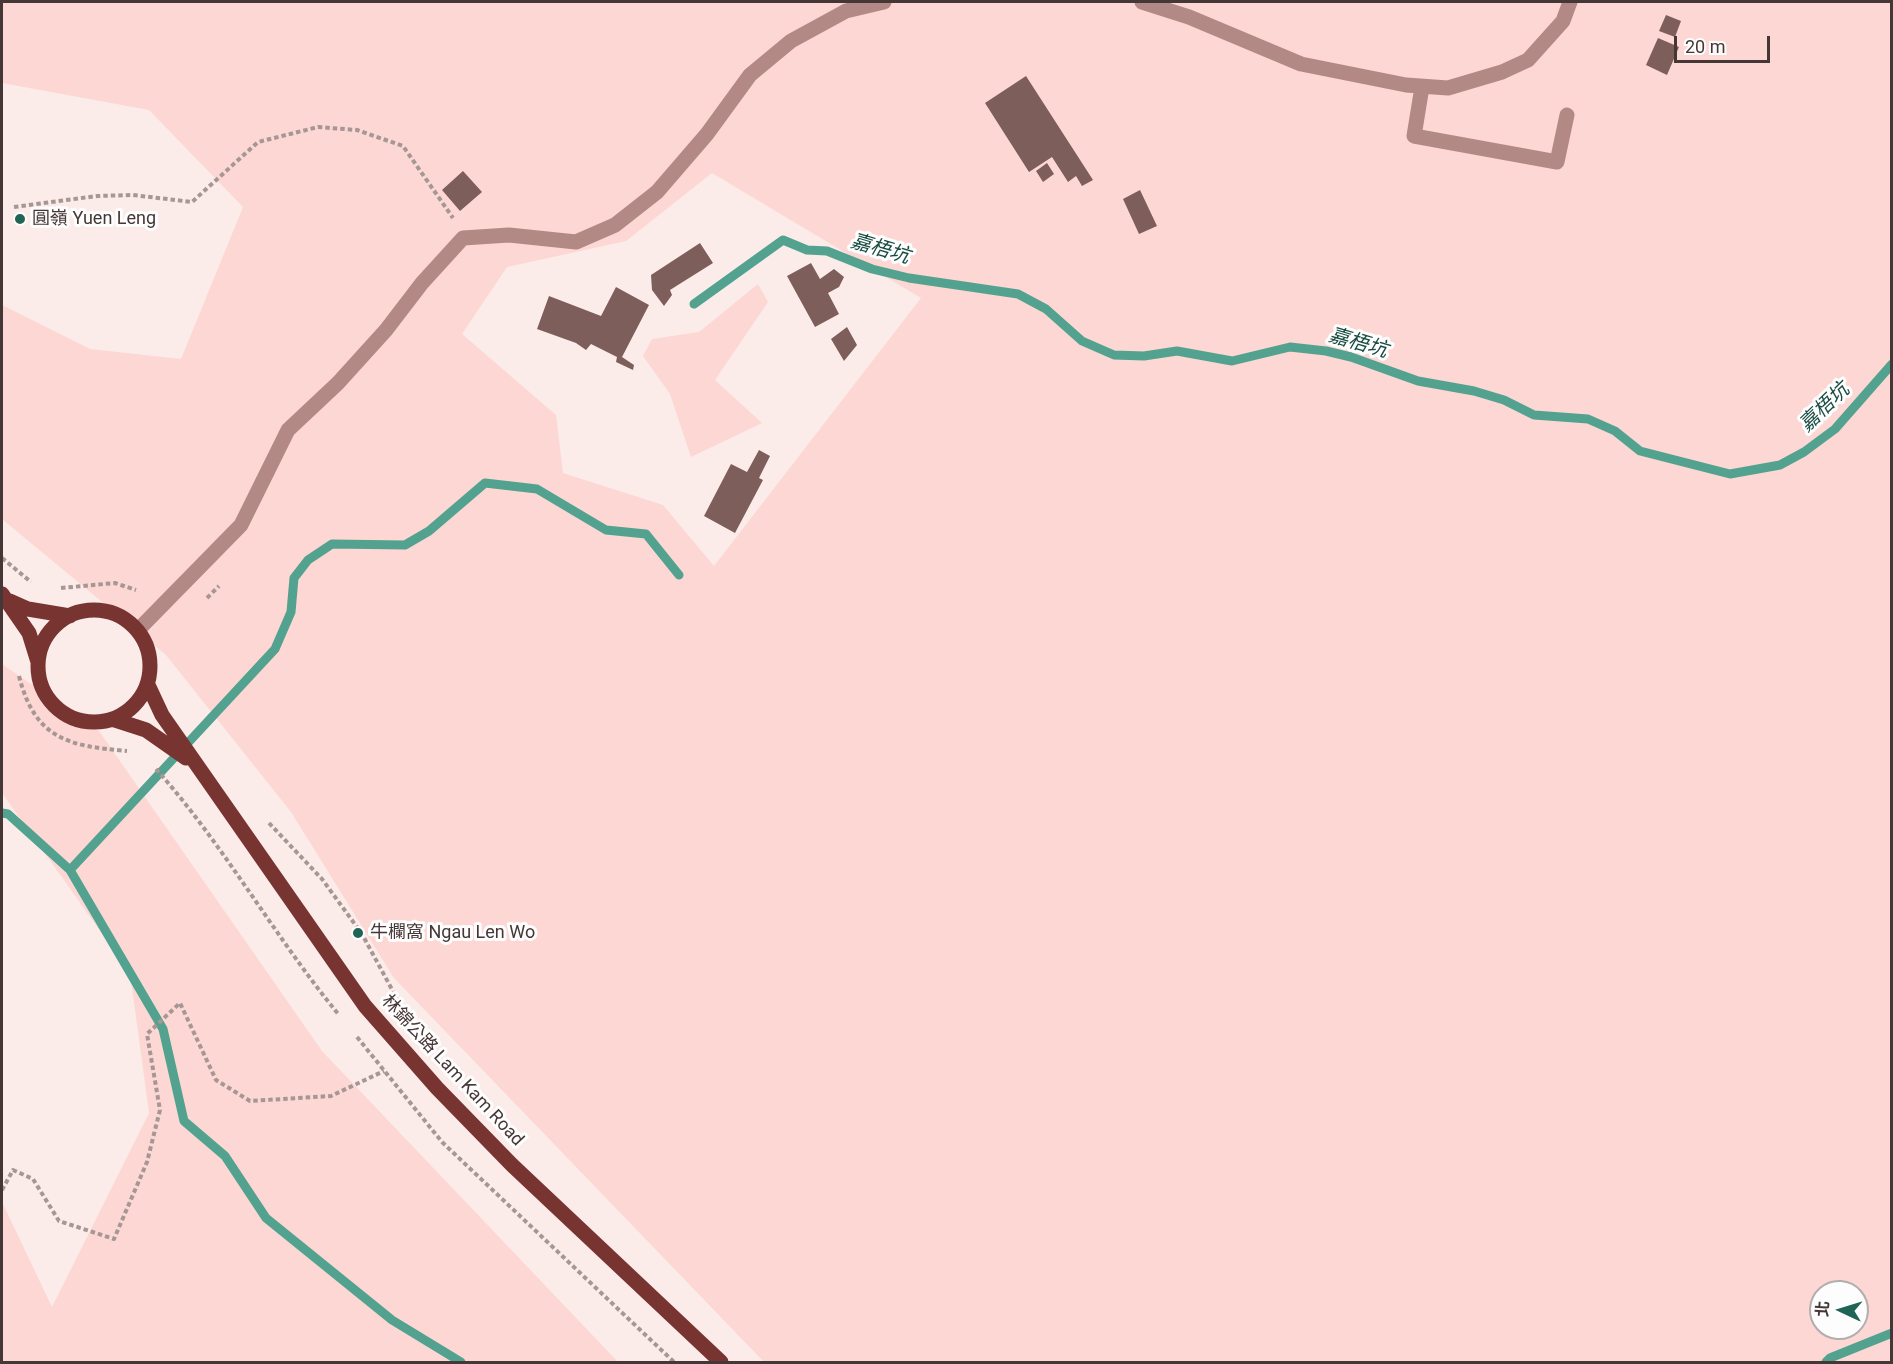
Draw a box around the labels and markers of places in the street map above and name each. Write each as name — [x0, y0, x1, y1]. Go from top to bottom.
place label: 圓嶺 Yuen Leng — [32, 208, 156, 230]
marker: 圓嶺 Yuen Leng — [13, 212, 27, 226]
place label: 牛欄窩 Ngau Len Wo — [370, 922, 535, 944]
marker: 牛欄窩 Ngau Len Wo — [351, 926, 365, 940]

